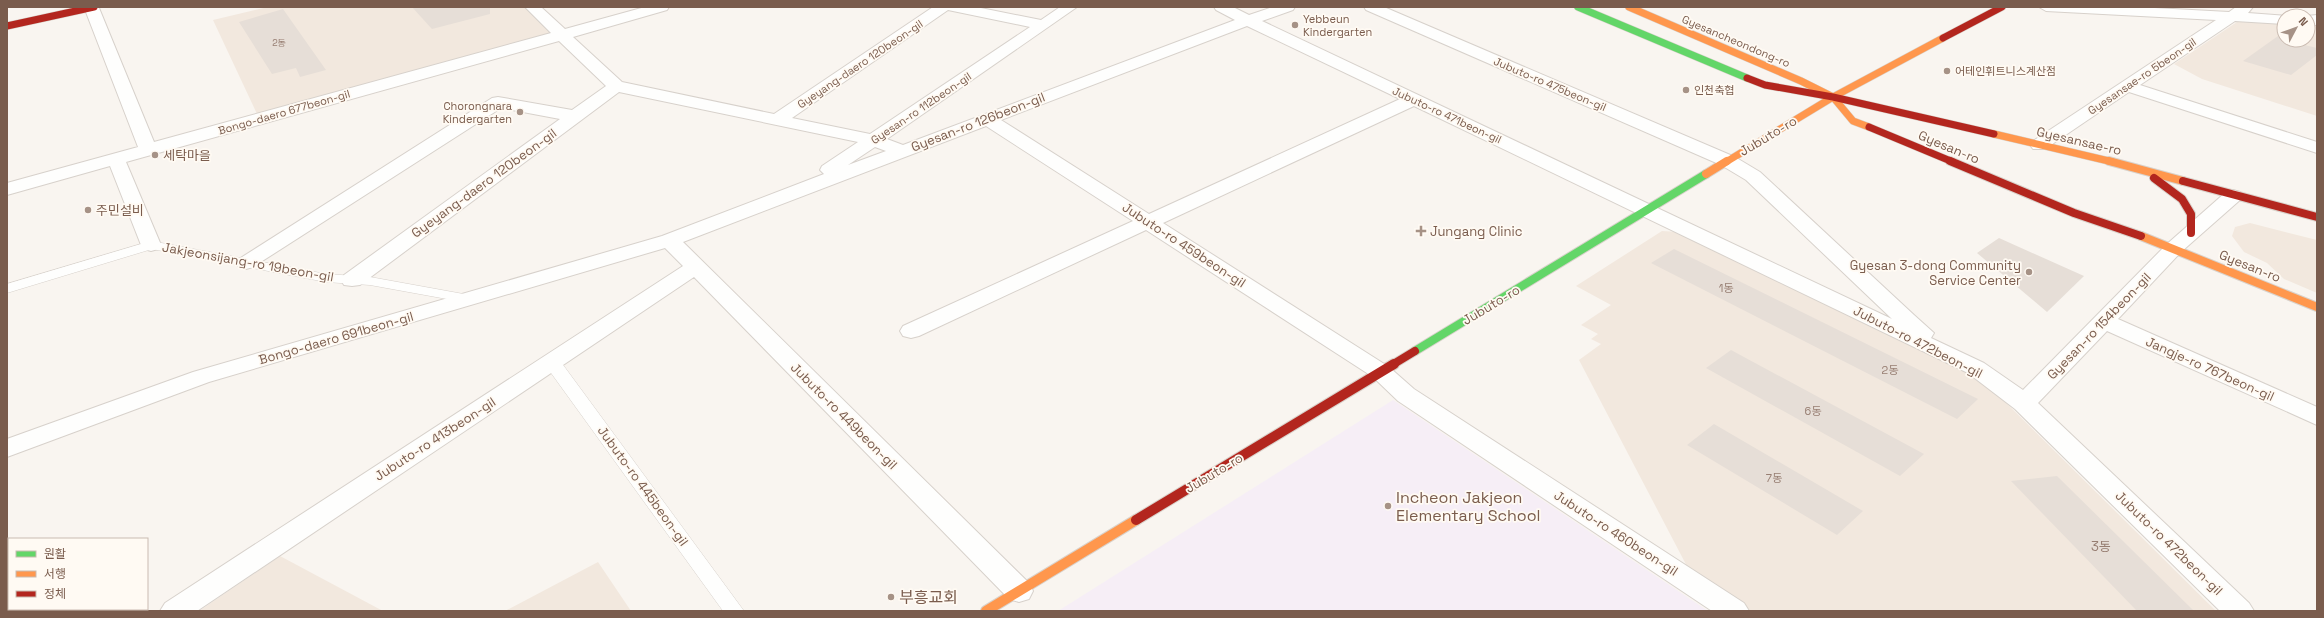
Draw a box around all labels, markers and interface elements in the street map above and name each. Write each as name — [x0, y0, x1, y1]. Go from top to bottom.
north arrow — [2276, 8, 2316, 48]
place label: Yebbeun Kindergarten — [1303, 12, 1372, 39]
street label: Gyesancheondong-ro — [1680, 12, 1792, 70]
text: N — [2296, 14, 2311, 29]
street label: Gyeyang-daero 120beon-gil — [794, 17, 926, 111]
marker: Yebbeun Kindergarten — [1290, 20, 1300, 30]
street label: Gyesansae-ro 5beon-gil — [2085, 35, 2199, 117]
house number: 2동 — [272, 37, 286, 49]
street label: Jubuto-ro 475beon-gil — [1492, 54, 1608, 114]
place label: 어테인휘트니스계산점 — [1955, 64, 2056, 78]
marker: 어테인휘트니스계산점 — [1942, 66, 1952, 76]
street label: Gyesan-ro 112beon-gil — [868, 69, 974, 147]
place label: 인천축협 — [1694, 83, 1734, 97]
street label: Jubuto-ro 471beon-gil — [1390, 84, 1504, 146]
marker: 인천축협 — [1681, 85, 1691, 95]
street label: Bongo-daero 677beon-gil — [216, 86, 352, 138]
street label: Gyesan-ro 126beon-gil — [908, 89, 1048, 155]
place label: Chorongnara Kindergarten — [443, 99, 513, 126]
marker: Chorongnara Kindergarten — [515, 107, 525, 117]
street label: Jubuto-ro — [1736, 112, 1800, 160]
street label: Gyesansae-ro — [2035, 123, 2123, 159]
street label: Gyeyang-daero 120beon-gil — [408, 125, 560, 241]
street label: Gyesan-ro — [1916, 126, 1982, 168]
place label: 세탁마을 — [163, 147, 211, 164]
marker: 세탁마을 — [150, 150, 160, 160]
street label: Jubuto-ro 459beon-gil — [1119, 199, 1249, 291]
place label: 주민설비 — [96, 202, 144, 219]
marker: 주민설비 — [83, 205, 93, 215]
place label: Jungang Clinic — [1430, 223, 1523, 240]
marker: Jungang Clinic — [1415, 225, 1427, 237]
street label: Jakjeonsijang-ro 19beon-gil — [161, 239, 335, 285]
street label: Gyesan-ro — [2217, 246, 2283, 286]
place label: Gyesan 3-dong Community Service Center — [1850, 257, 2021, 289]
marker: Gyesan 3-dong Community Service Center — [2024, 267, 2034, 277]
street label: Gyesan-ro 154beon-gil — [2043, 269, 2155, 383]
street label: Jubuto-ro — [1459, 281, 1523, 329]
house number: 1동 — [1719, 281, 1733, 295]
street label: Jubuto-ro 472beon-gil — [1850, 302, 1986, 382]
street label: Bongo-daero 691beon-gil — [257, 308, 415, 368]
street label: Jangje-ro 767beon-gil — [2143, 333, 2277, 405]
street label: Jubuto-ro 449beon-gil — [787, 359, 901, 473]
house number: 2동 — [1882, 363, 1898, 377]
street label: Jubuto-ro 413beon-gil — [371, 393, 499, 485]
house number: 6동 — [1805, 404, 1821, 418]
street label: Jubuto-ro 445beon-gil — [594, 423, 692, 549]
street label: Jubuto-ro — [1182, 449, 1246, 497]
house number: 7동 — [1766, 471, 1782, 485]
place label: Incheon Jakjeon Elementary School — [1396, 487, 1541, 526]
street label: Jubuto-ro 460beon-gil — [1551, 487, 1681, 579]
street label: Jubuto-ro 472beon-gil — [2112, 487, 2226, 599]
marker: Incheon Jakjeon Elementary School — [1383, 501, 1393, 511]
legend — [8, 538, 148, 610]
house number: 3동 — [2091, 538, 2111, 555]
text: 원활 — [44, 546, 66, 562]
text: 서행 — [44, 566, 66, 582]
text: 정체 — [44, 586, 66, 602]
place label: 부흥교회 — [899, 587, 958, 608]
marker: 부흥교회 — [886, 592, 896, 602]

